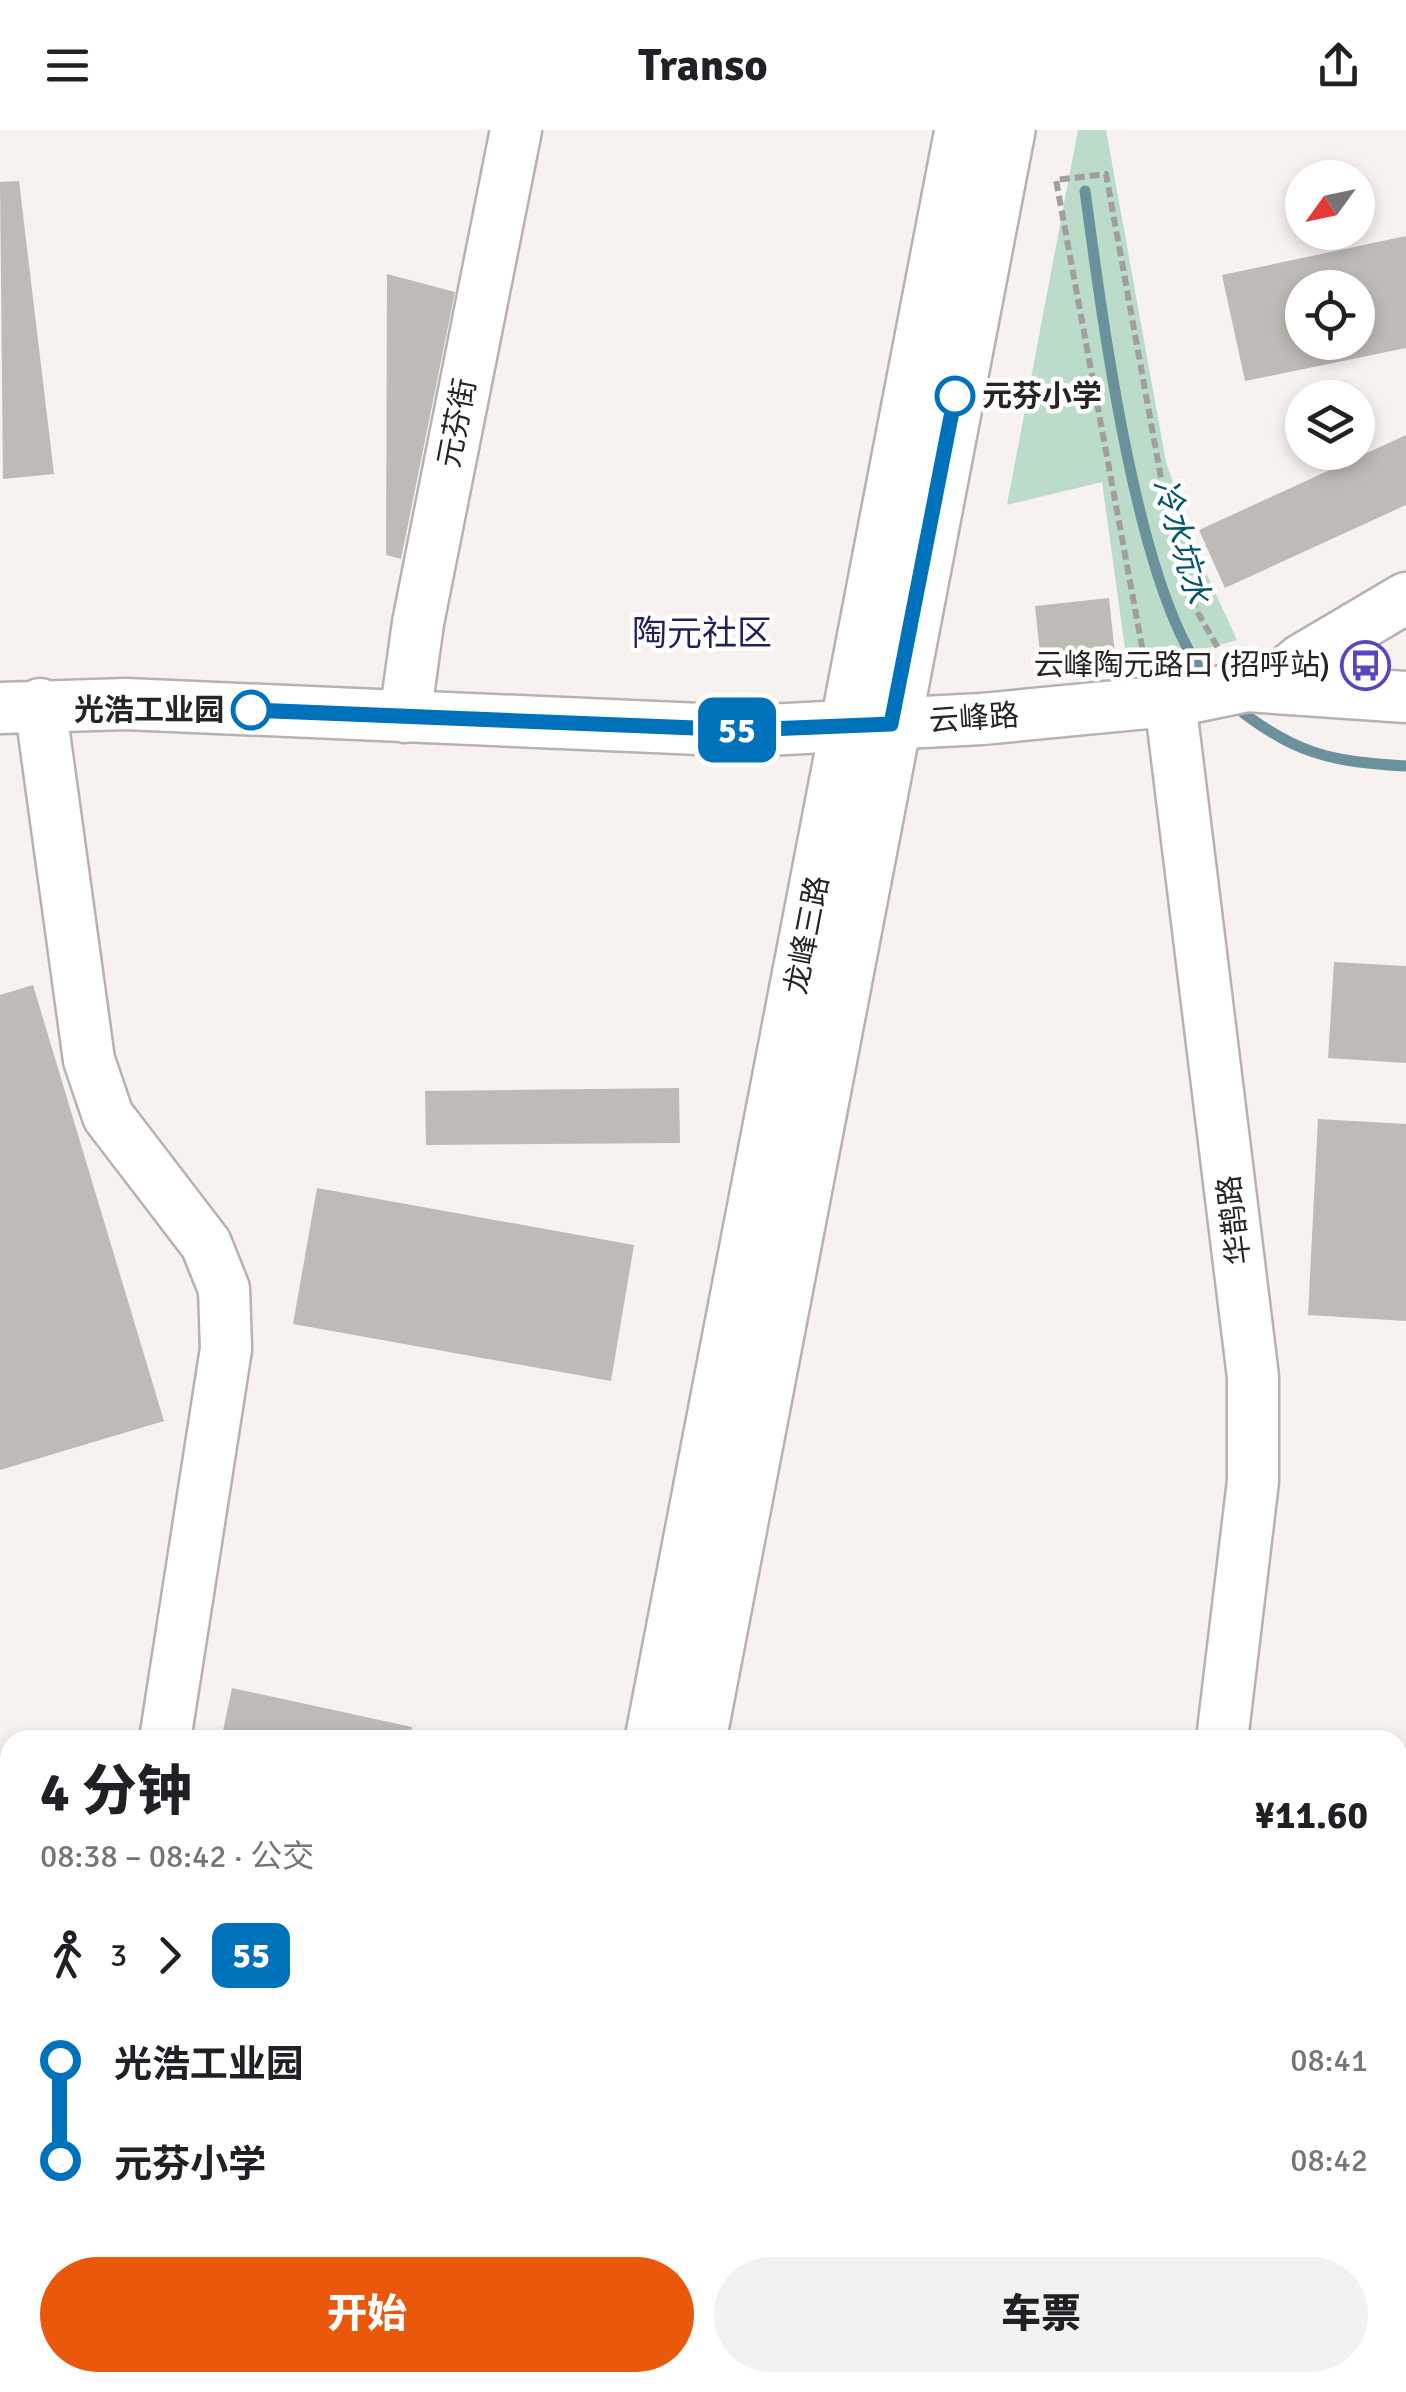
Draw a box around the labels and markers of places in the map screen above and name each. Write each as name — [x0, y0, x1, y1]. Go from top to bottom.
marker: 元芬小学 — [936, 377, 974, 415]
place label: 元芬小学 — [982, 378, 1102, 415]
bus stop icon: 云峰陶元路口 (招呼站) — [1339, 639, 1391, 691]
place label: 云峰陶元路口 (招呼站) — [1034, 647, 1330, 684]
marker: 光浩工业园 — [232, 691, 270, 729]
place label: 光浩工业园 — [74, 692, 224, 729]

